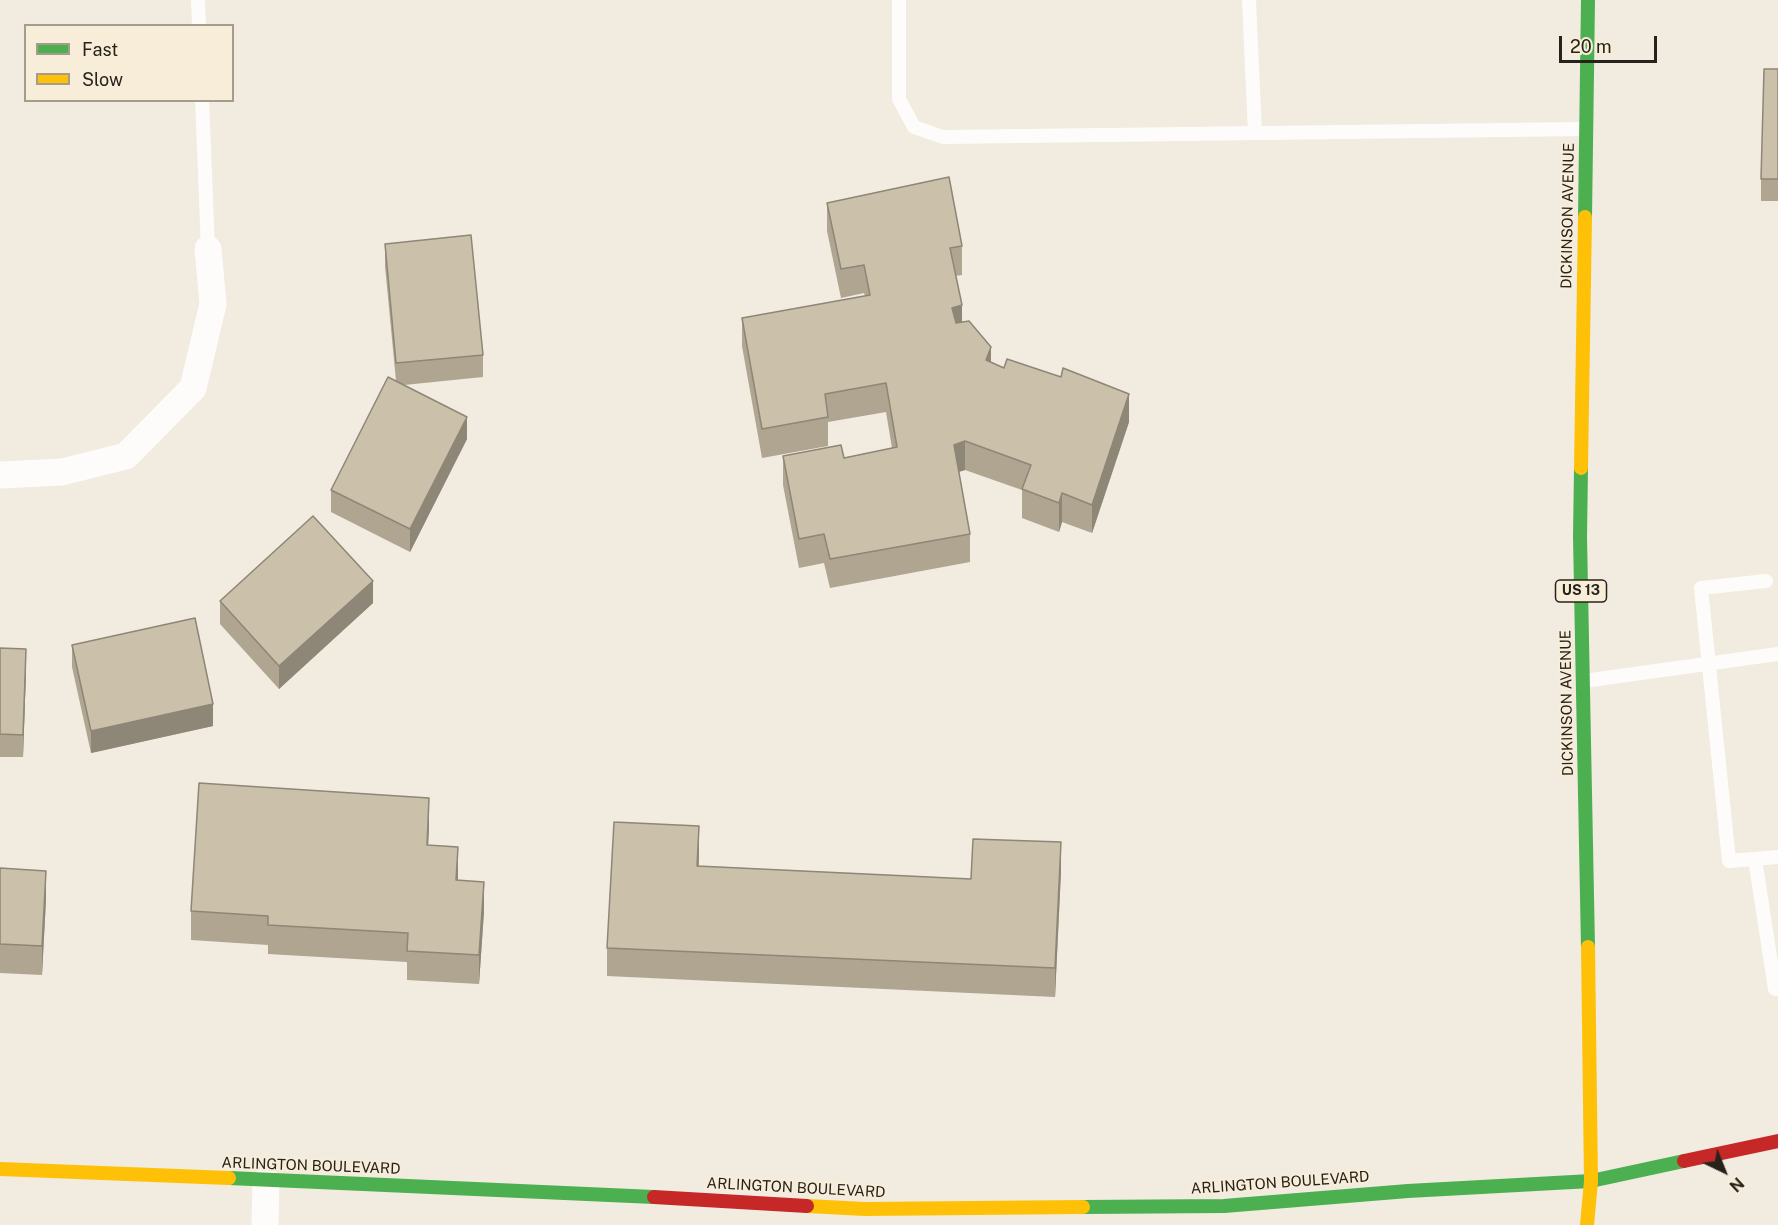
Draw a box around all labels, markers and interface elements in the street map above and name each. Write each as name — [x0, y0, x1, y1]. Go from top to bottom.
legend — [24, 24, 234, 102]
scale bar — [1562, 24, 1660, 62]
text: 20 m — [1570, 36, 1612, 57]
text: Fast — [82, 39, 118, 60]
text: Slow — [82, 69, 123, 90]
street label: DICKINSON AVENUE — [1558, 143, 1578, 289]
road number: US 13 — [1556, 580, 1606, 602]
street label: DICKINSON AVENUE — [1557, 630, 1577, 776]
north arrow — [1694, 1141, 1754, 1201]
street label: ARLINGTON BOULEVARD — [221, 1154, 401, 1178]
street label: ARLINGTON BOULEVARD — [1190, 1168, 1370, 1198]
text: N — [1726, 1173, 1748, 1196]
street label: ARLINGTON BOULEVARD — [706, 1174, 886, 1202]

